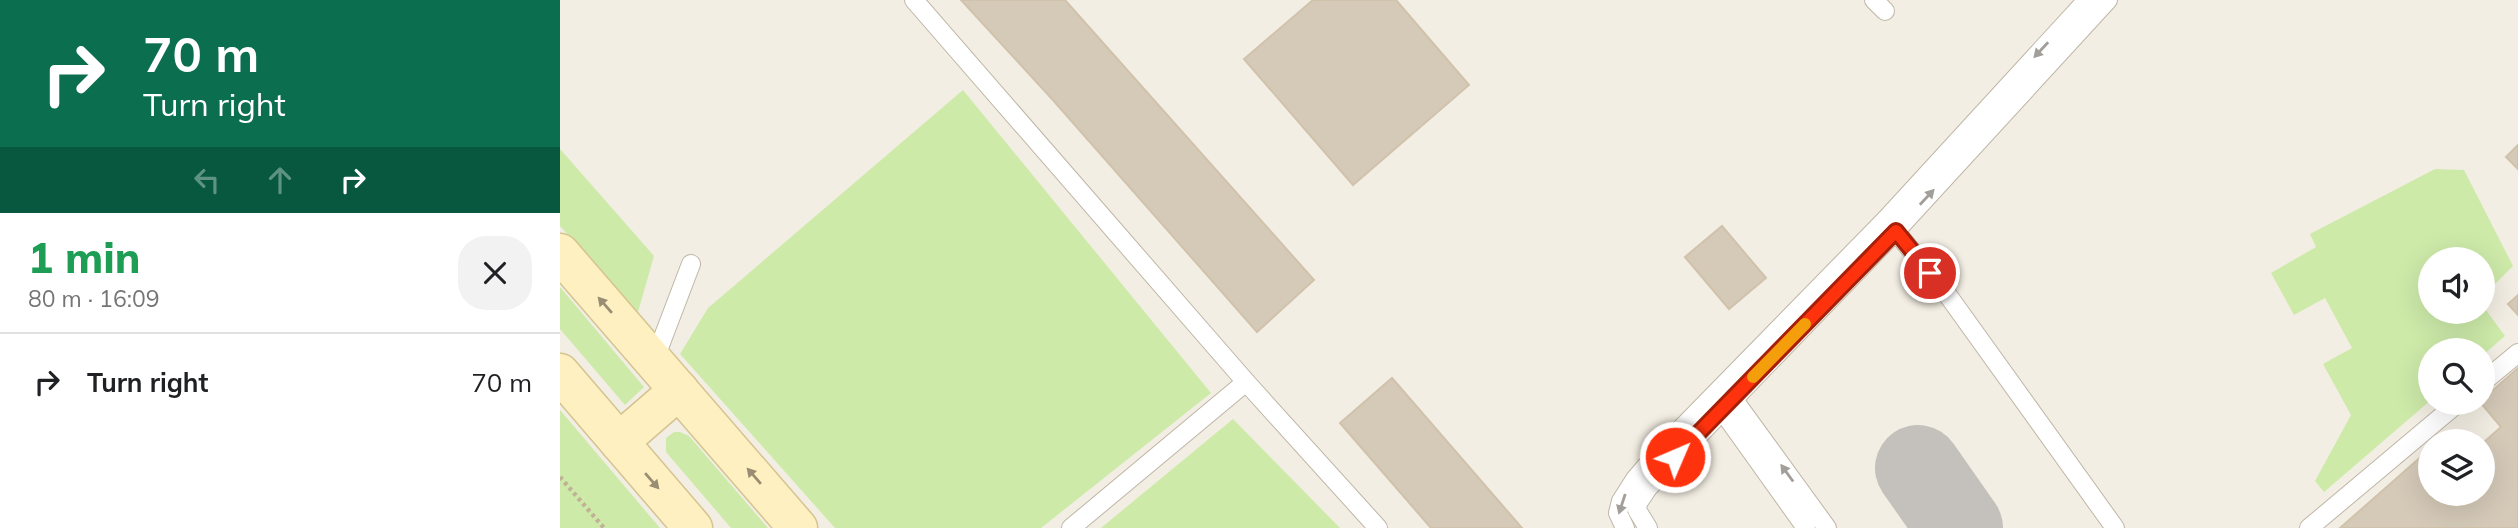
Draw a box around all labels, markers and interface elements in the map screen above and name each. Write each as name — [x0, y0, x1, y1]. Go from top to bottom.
text: 70 m — [143, 23, 259, 84]
icon: right — [28, 28, 119, 119]
one-way arrow — [2033, 41, 2049, 59]
text: Turn right — [143, 84, 286, 124]
icon: left — [188, 161, 226, 199]
icon: ahead — [261, 161, 299, 199]
icon: right — [334, 161, 372, 199]
one-way arrow — [1919, 188, 1935, 206]
text: 1 min — [28, 231, 141, 284]
button: close — [458, 236, 532, 310]
pin — [1900, 243, 1960, 303]
map controls — [2418, 247, 2495, 506]
button: sound — [2418, 247, 2495, 324]
icon: arrive — [1911, 254, 1949, 292]
text: 80 m · 16:09 — [28, 284, 160, 313]
one-way arrow — [598, 296, 613, 313]
button: search — [2418, 338, 2495, 415]
icon: right — [28, 363, 66, 401]
text: Turn right — [87, 366, 208, 399]
text: 70 m — [471, 366, 532, 399]
position arrow — [1638, 420, 1712, 494]
button: layers — [2418, 429, 2495, 506]
one-way arrow — [1780, 464, 1794, 482]
one-way arrow — [747, 468, 762, 485]
one-way arrow — [644, 472, 660, 490]
one-way arrow — [1617, 494, 1627, 515]

